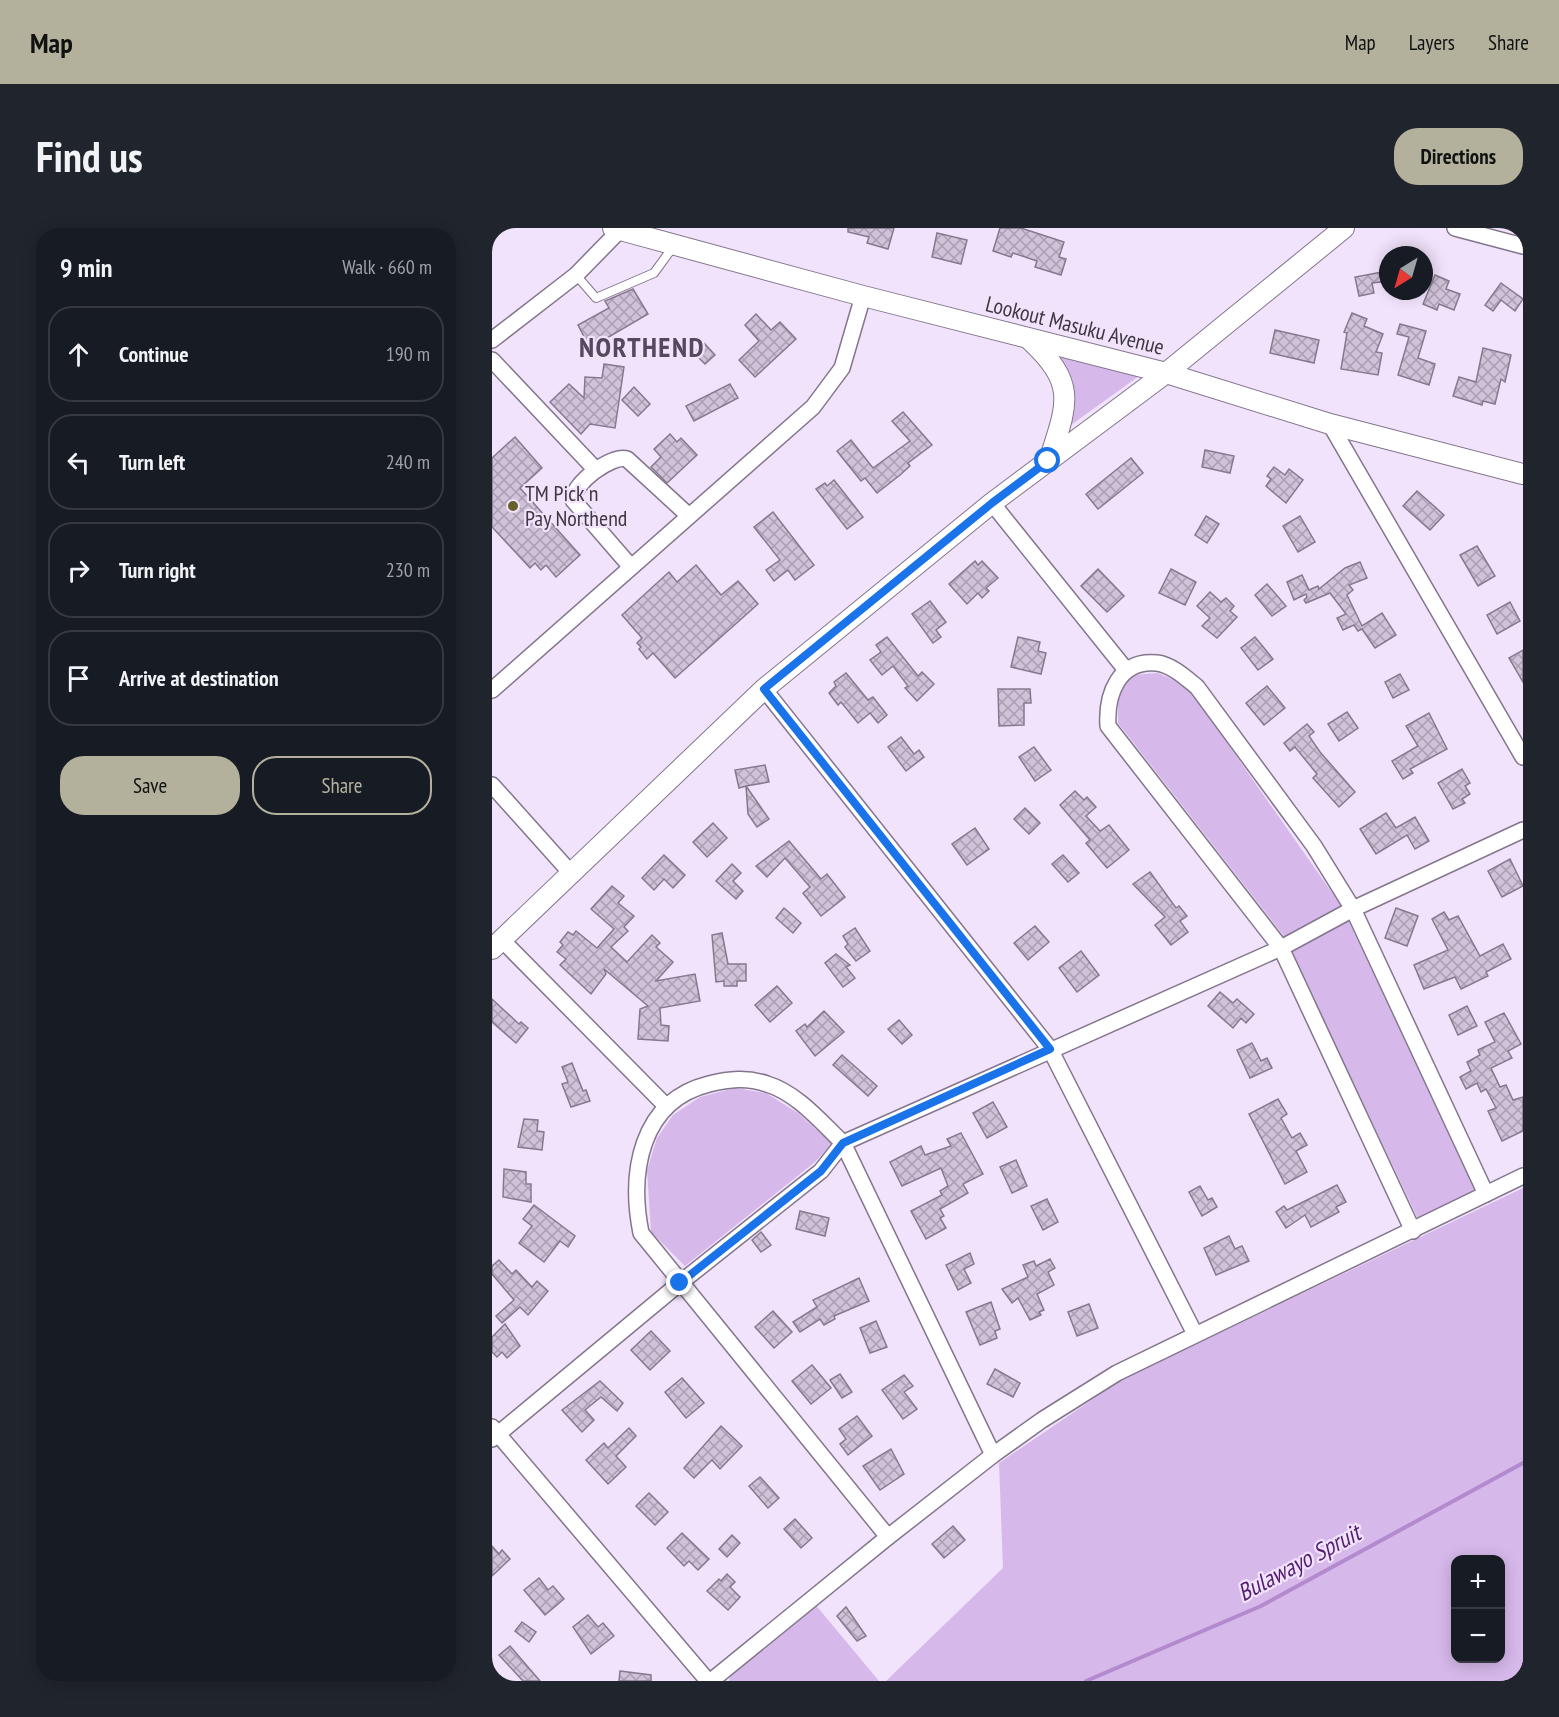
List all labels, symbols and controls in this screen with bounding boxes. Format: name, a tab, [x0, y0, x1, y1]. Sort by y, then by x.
text: Map	[30, 24, 73, 61]
text: Map	[1345, 29, 1376, 56]
text: Layers	[1409, 29, 1455, 56]
text: Share	[1488, 29, 1529, 56]
button: Directions	[1394, 128, 1523, 185]
text: Find us	[36, 129, 143, 184]
north arrow	[1379, 246, 1433, 300]
text: 9 min	[60, 251, 113, 284]
text: Walk · 660 m	[342, 254, 432, 280]
street label: Lookout Masuku Avenue	[983, 289, 1167, 361]
district label: NORTHEND	[579, 328, 705, 365]
icon: ahead	[62, 338, 95, 371]
text: Continue	[119, 340, 189, 368]
text: 190 m	[386, 341, 430, 367]
icon: left	[62, 446, 95, 479]
route start	[1034, 447, 1060, 473]
text: Turn left	[119, 448, 185, 476]
text: 240 m	[386, 449, 430, 475]
place label: TM Pick n Pay Northend	[525, 479, 627, 532]
marker: TM Pick n Pay Northend	[506, 499, 520, 513]
icon: right	[62, 554, 95, 587]
text: Turn right	[119, 556, 196, 584]
text: 230 m	[386, 557, 430, 583]
icon: arrive	[62, 662, 95, 695]
text: Arrive at destination	[119, 664, 279, 692]
button: Save	[60, 756, 240, 815]
button: Share	[252, 756, 432, 815]
route end	[666, 1269, 692, 1295]
water label: Bulawayo Spruit	[1232, 1516, 1368, 1608]
map controls	[1451, 1555, 1505, 1663]
button: +	[1451, 1555, 1505, 1609]
button: −	[1451, 1609, 1505, 1663]

